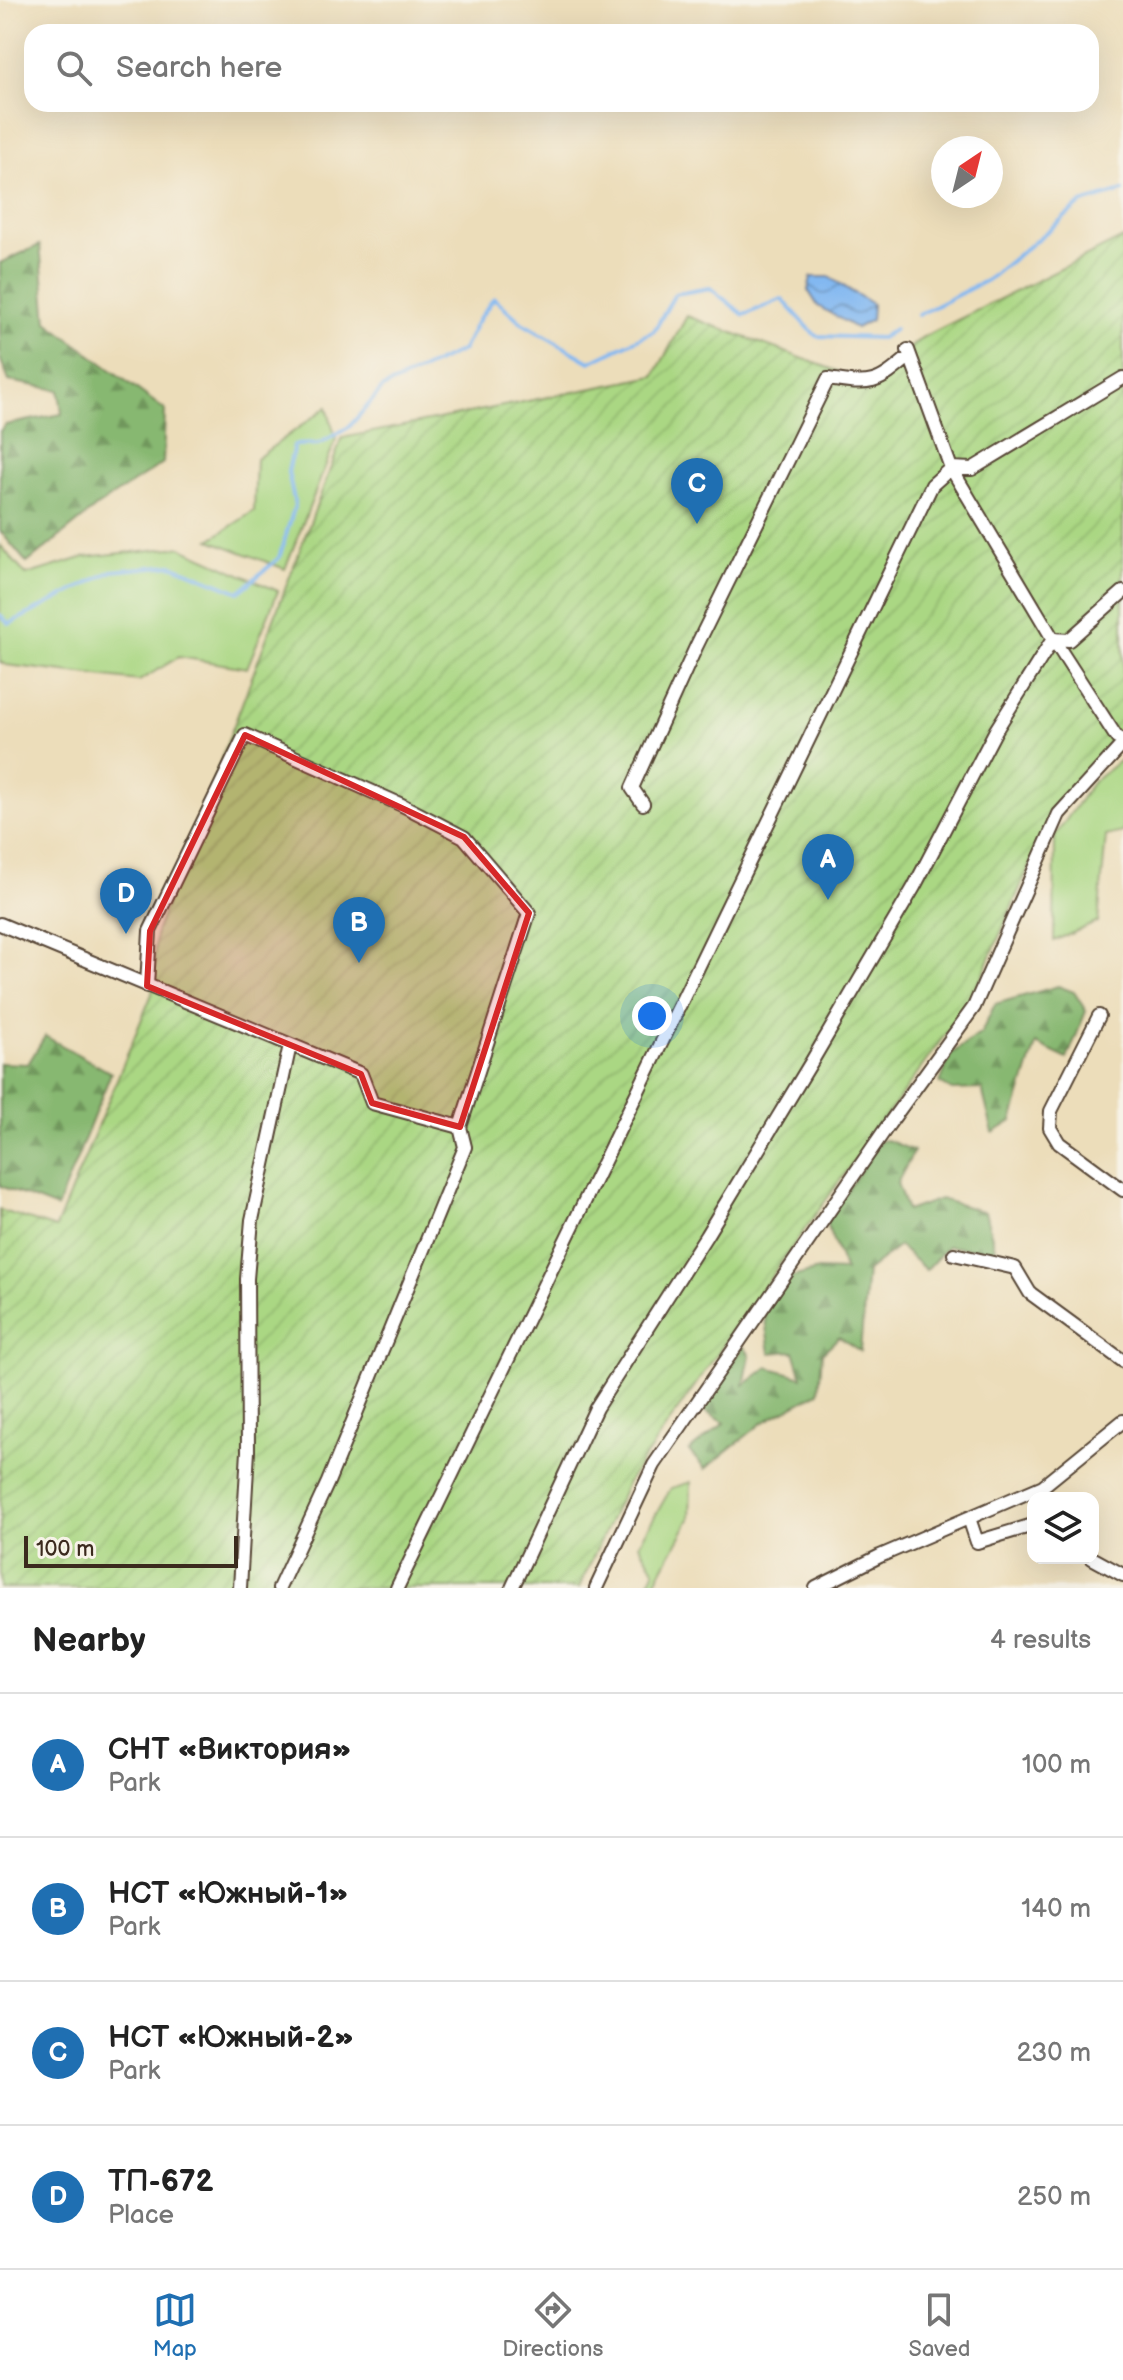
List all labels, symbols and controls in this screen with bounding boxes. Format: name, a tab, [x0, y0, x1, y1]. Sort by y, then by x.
search box	[24, 24, 1099, 112]
icon: search	[52, 46, 96, 90]
text: Search here	[116, 50, 282, 86]
north arrow	[931, 136, 1003, 208]
pin: C	[671, 458, 723, 524]
pin: A	[802, 834, 854, 900]
pin: D	[100, 868, 152, 934]
pin: B	[333, 897, 385, 963]
your location	[632, 996, 672, 1036]
map controls	[1027, 1492, 1099, 1564]
button: layers	[1027, 1492, 1099, 1564]
scale bar	[24, 1532, 238, 1568]
text: 100 m	[36, 1536, 95, 1563]
text: Nearby	[32, 1620, 146, 1661]
text: 4 results	[990, 1625, 1091, 1656]
text: СНТ «Виктория»	[108, 1732, 351, 1768]
text: A	[50, 1750, 66, 1781]
text: 100 m	[1022, 1750, 1091, 1781]
text: Park	[108, 1768, 160, 1799]
text: НСТ «Южный-1»	[108, 1876, 348, 1912]
text: B	[49, 1894, 67, 1925]
text: 140 m	[1021, 1894, 1091, 1925]
text: Park	[108, 1912, 160, 1943]
text: НСТ «Южный-2»	[108, 2020, 354, 2056]
text: C	[49, 2038, 67, 2069]
text: 230 m	[1016, 2038, 1091, 2069]
text: Park	[108, 2056, 160, 2087]
text: ТП-672	[108, 2164, 214, 2200]
text: D	[49, 2182, 67, 2213]
text: 250 m	[1017, 2182, 1091, 2213]
text: Place	[108, 2200, 174, 2231]
tab: Map	[153, 2288, 197, 2363]
tab: Directions	[502, 2288, 603, 2363]
tab: Saved	[909, 2288, 970, 2363]

